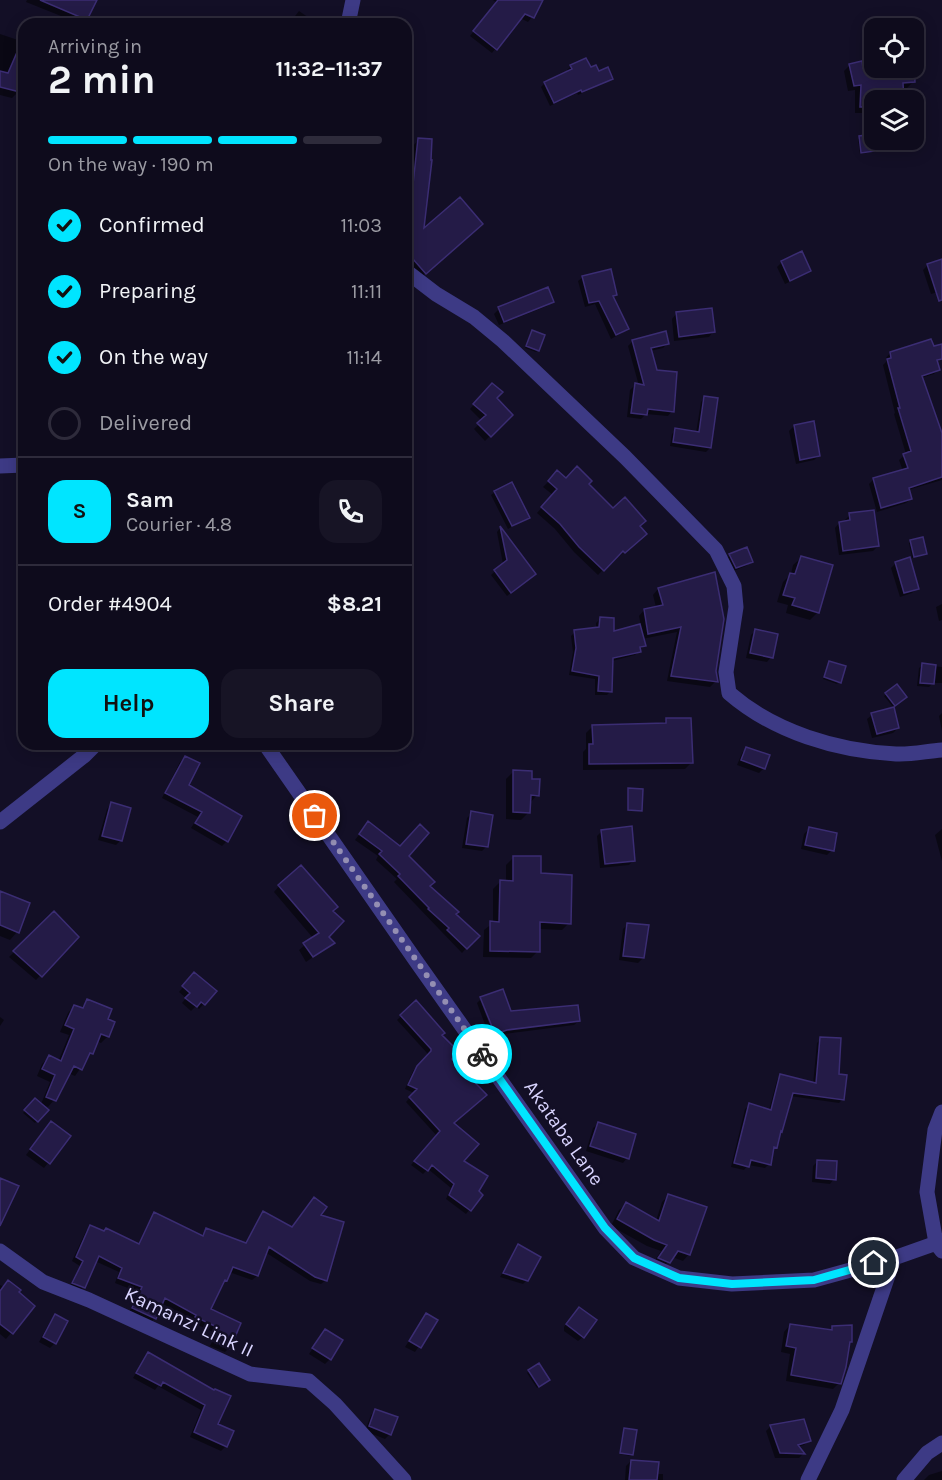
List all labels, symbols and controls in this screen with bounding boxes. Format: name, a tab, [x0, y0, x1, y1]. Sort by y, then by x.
map controls	[864, 18, 924, 150]
button: locate	[864, 18, 924, 78]
text: Arriving in	[48, 35, 142, 58]
text: 11:32–11:37	[276, 56, 382, 82]
text: 2 min	[48, 57, 156, 103]
button: layers	[864, 90, 924, 150]
text: On the way · 190 m	[48, 153, 214, 176]
icon: check	[48, 209, 81, 242]
text: Confirmed	[99, 212, 205, 238]
text: 11:03	[340, 214, 382, 237]
icon: check	[48, 275, 81, 308]
text: Preparing	[99, 278, 196, 304]
text: 11:11	[351, 280, 382, 303]
icon: check	[48, 341, 81, 374]
text: On the way	[99, 344, 208, 370]
text: 11:14	[346, 346, 382, 369]
text: Delivered	[99, 410, 192, 436]
button: phone	[319, 480, 382, 543]
text: Sam	[126, 487, 174, 513]
text: S	[72, 498, 87, 524]
text: Courier · 4.8	[126, 513, 232, 536]
text: Order #4904	[48, 591, 172, 617]
text: $8.21	[327, 591, 382, 617]
button: Help	[48, 669, 209, 738]
button: Share	[221, 669, 382, 738]
pin	[289, 790, 340, 841]
icon: bag	[298, 799, 331, 832]
courier	[452, 1024, 512, 1084]
icon: bike	[466, 1038, 499, 1071]
street label: Akataba Lane	[519, 1076, 609, 1190]
pin	[848, 1237, 899, 1288]
icon: home	[857, 1246, 890, 1279]
street label: Kamanzi Link II	[121, 1282, 257, 1362]

